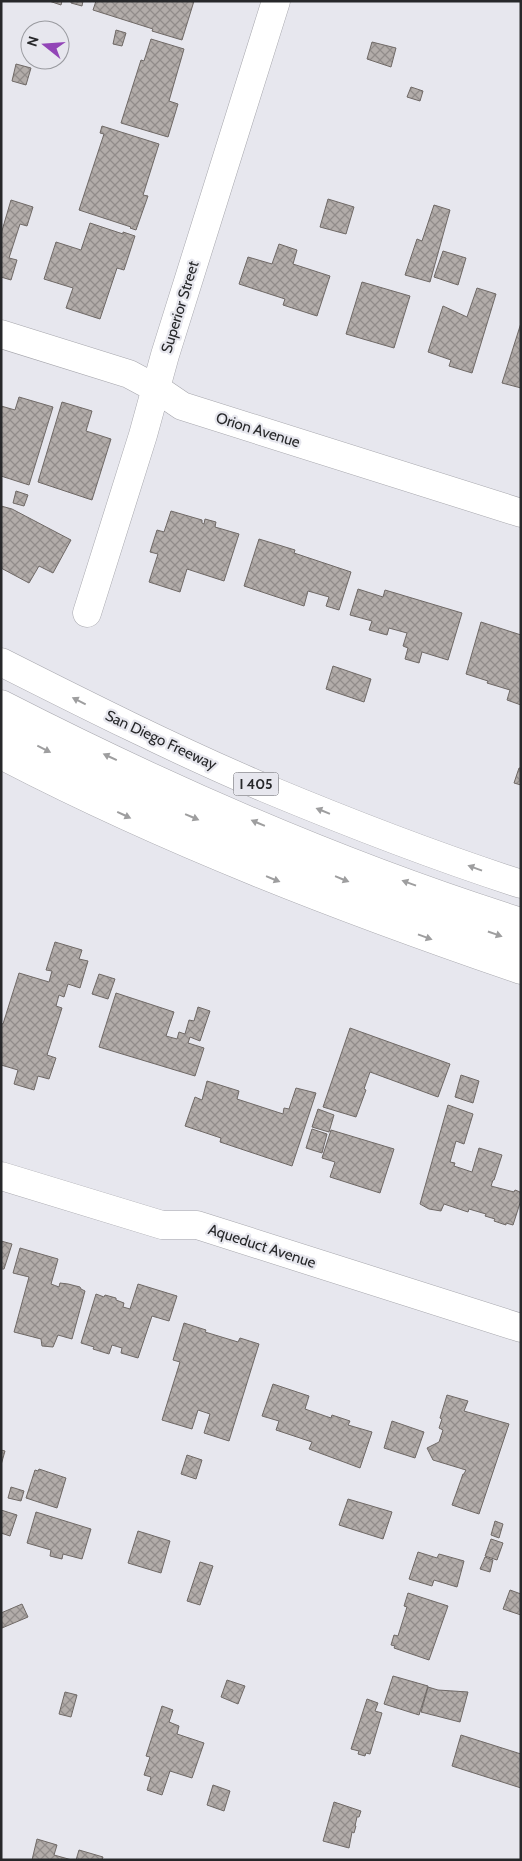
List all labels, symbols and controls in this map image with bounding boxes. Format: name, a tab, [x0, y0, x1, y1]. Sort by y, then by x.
north arrow	[20, 20, 70, 70]
text: N	[23, 34, 43, 49]
street label: Superior Street	[157, 259, 203, 355]
street label: Orion Avenue	[214, 409, 303, 451]
one-way arrow	[72, 697, 86, 705]
street label: San Diego Freeway	[102, 706, 220, 774]
one-way arrow	[37, 745, 51, 753]
one-way arrow	[102, 752, 117, 761]
road number: I 405	[234, 772, 278, 796]
one-way arrow	[315, 807, 330, 815]
one-way arrow	[116, 811, 131, 820]
one-way arrow	[185, 813, 199, 821]
one-way arrow	[251, 819, 265, 827]
one-way arrow	[467, 864, 482, 872]
one-way arrow	[335, 875, 350, 883]
one-way arrow	[266, 876, 280, 884]
one-way arrow	[401, 879, 416, 887]
one-way arrow	[487, 931, 502, 938]
one-way arrow	[418, 933, 433, 941]
street label: Aqueduct Avenue	[206, 1220, 318, 1272]

